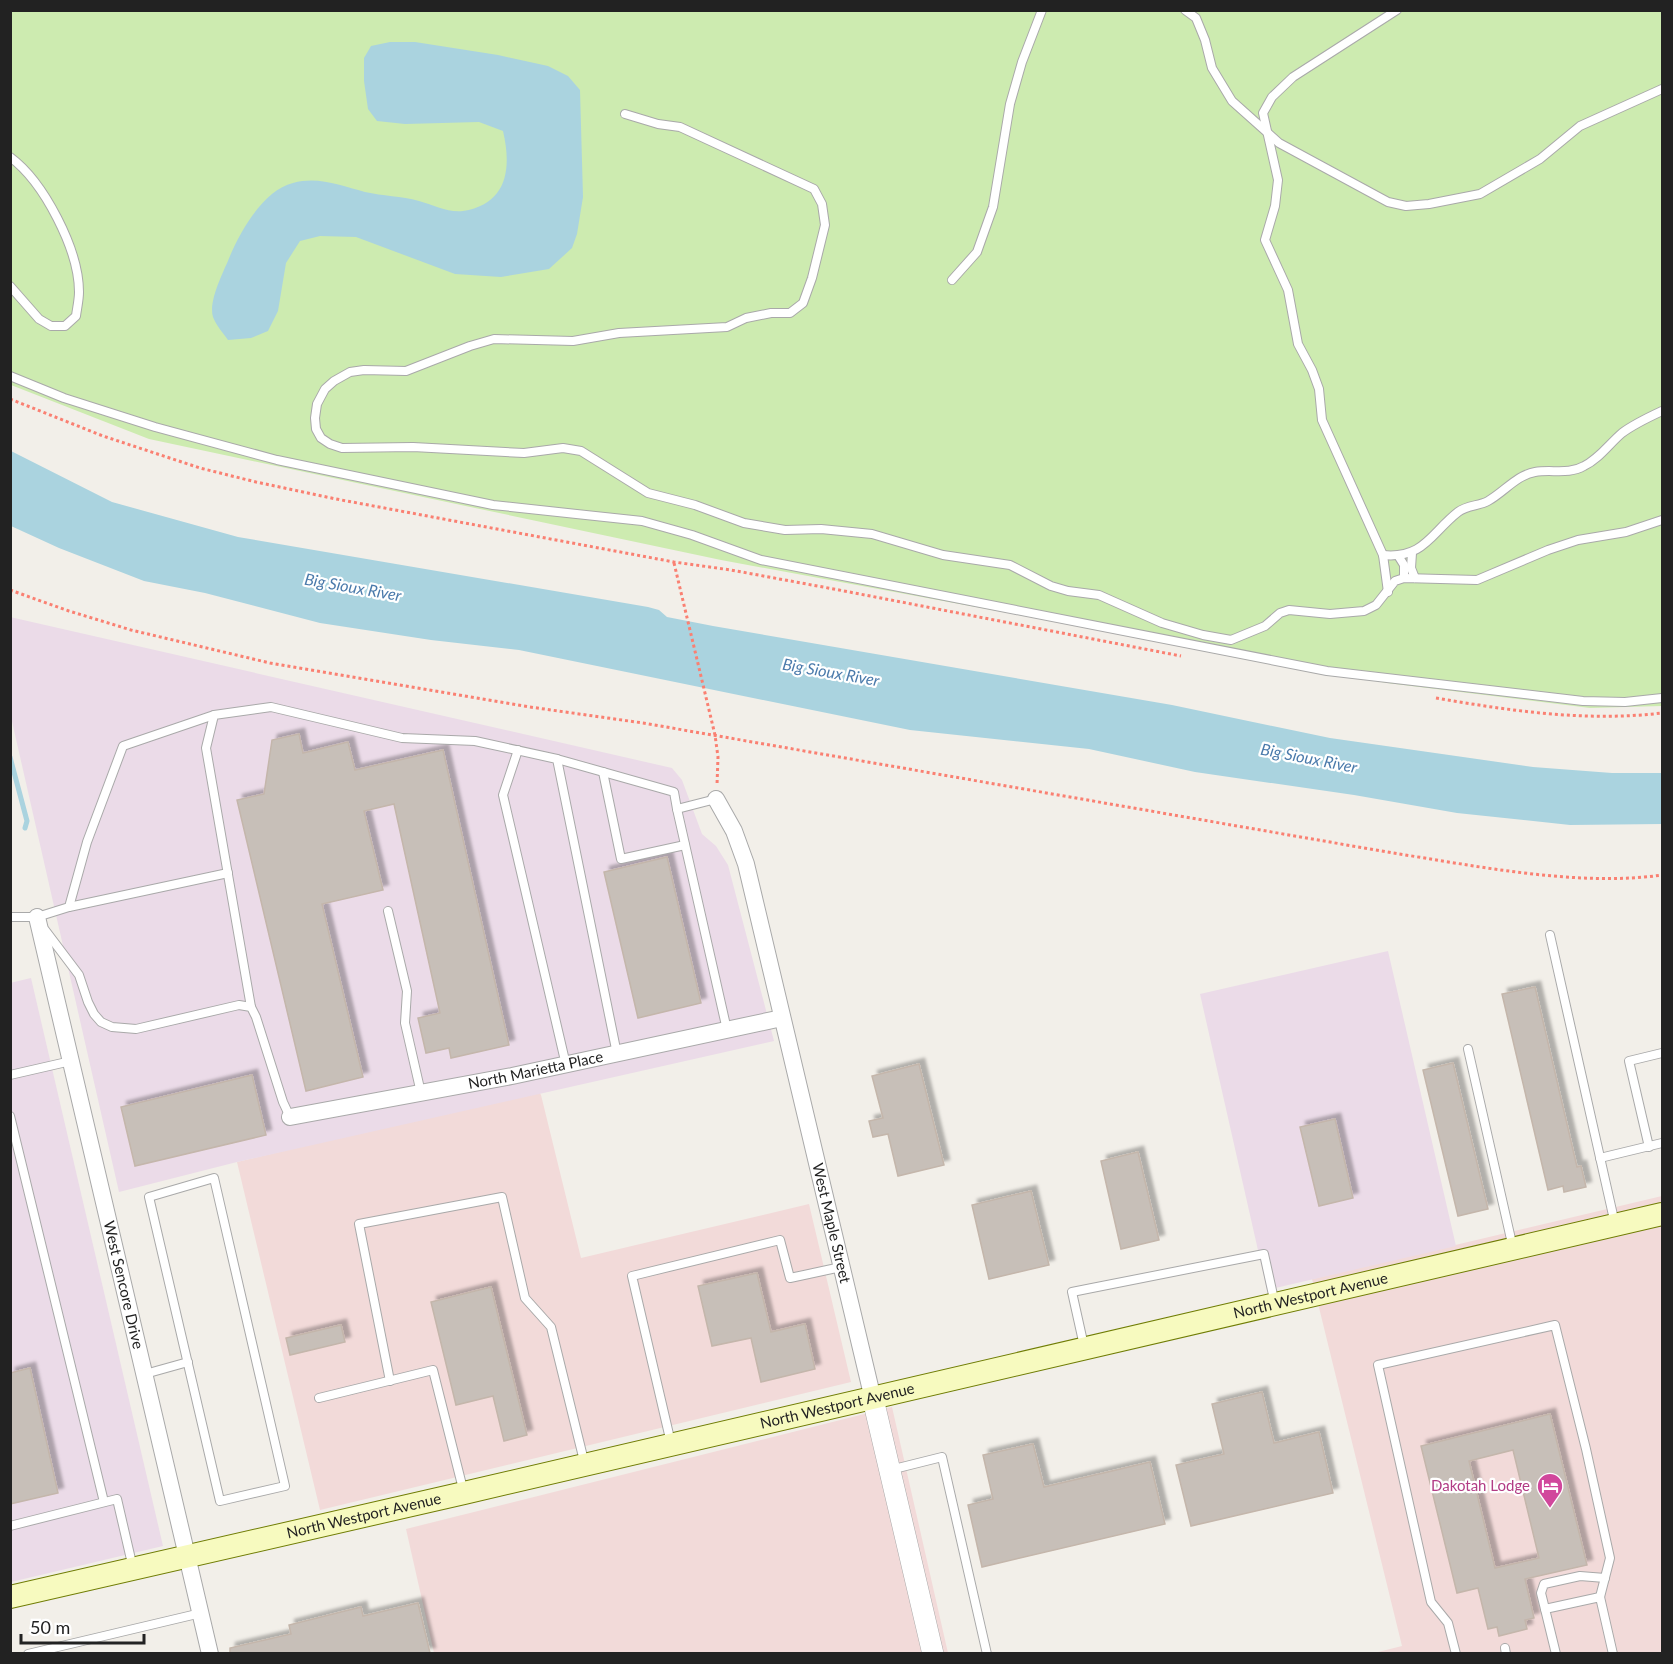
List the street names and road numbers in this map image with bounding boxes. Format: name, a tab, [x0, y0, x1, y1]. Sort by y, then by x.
street label: North Marietta Place	[466, 1047, 605, 1092]
street label: West Maple Street	[809, 1161, 855, 1285]
street label: West Sencore Drive	[101, 1219, 148, 1351]
street label: North Westport Avenue	[1231, 1268, 1389, 1322]
street label: North Westport Avenue	[758, 1378, 916, 1432]
street label: North Westport Avenue	[285, 1489, 443, 1541]

